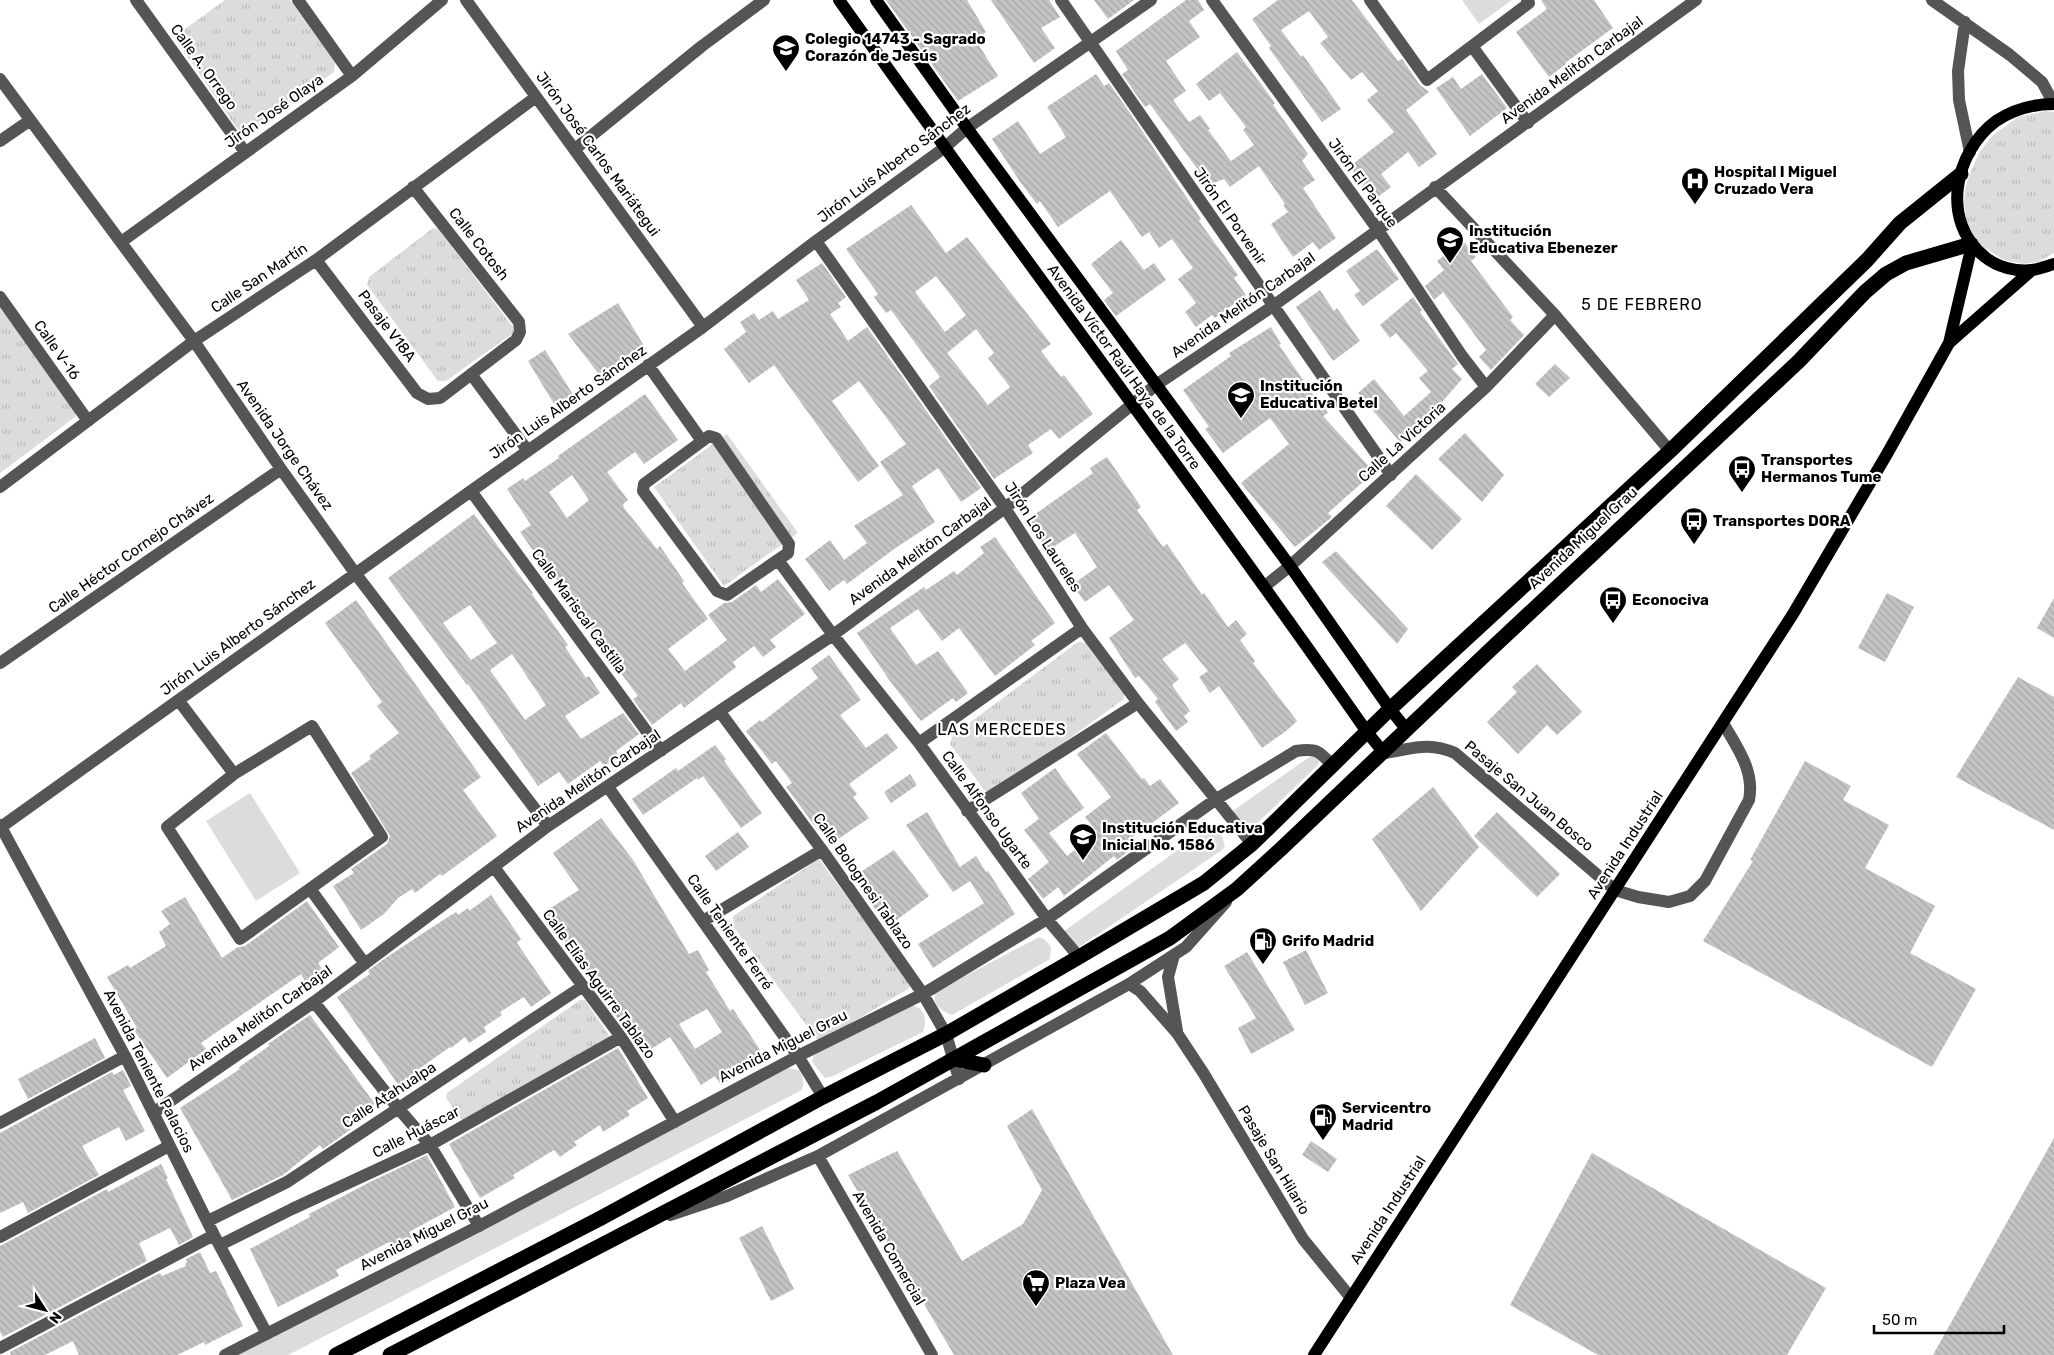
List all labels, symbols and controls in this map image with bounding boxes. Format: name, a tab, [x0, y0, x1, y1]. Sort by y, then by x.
street label: Avenida Melitón Carbajal	[1497, 12, 1647, 128]
street label: Calle A. Orrego	[167, 20, 241, 114]
place label: Colegio 14743 - Sagrado Corazón de Jesús	[805, 30, 986, 65]
school or university icon: Colegio 14743 - Sagrado Corazón de Jesús	[771, 33, 801, 72]
street label: Jirón José Carlos Mariátegui	[532, 68, 664, 240]
street label: Jirón José Olaya	[221, 70, 327, 152]
street label: Jirón Luis Alberto Sánchez	[814, 99, 974, 226]
street label: Jirón El Parque	[1325, 135, 1401, 231]
place label: Hospital I Miguel Cruzado Vera	[1714, 163, 1837, 198]
street label: Jirón El Porvenir	[1190, 164, 1271, 269]
hospital icon: Hospital I Miguel Cruzado Vera	[1680, 166, 1710, 205]
street label: Calle Cotosh	[445, 204, 513, 284]
place label: Institución Educativa Ebenezer	[1469, 222, 1618, 257]
school or university icon: Institución Educativa Ebenezer	[1435, 225, 1465, 264]
street label: Calle San Martín	[207, 239, 311, 317]
street label: Avenida Melitón Carbajal	[1168, 248, 1318, 362]
street label: Avenida Víctor Raúl Haya de la Torre	[1043, 261, 1205, 473]
street label: Pasaje V18A	[354, 287, 420, 365]
district label: 5 DE FEBRERO	[1581, 295, 1703, 314]
street label: Calle V-16	[30, 317, 84, 383]
street label: Jirón Luis Alberto Sánchez	[486, 341, 650, 463]
street label: Avenida Jorge Chávez	[233, 376, 337, 514]
place label: Institución Educativa Betel	[1260, 377, 1378, 412]
school or university icon: Institución Educativa Betel	[1226, 380, 1256, 419]
street label: Calle La Victoria	[1355, 398, 1449, 486]
place label: Transportes Hermanos Tume	[1761, 451, 1882, 486]
bus stop icon: Transportes Hermanos Tume	[1727, 454, 1757, 493]
street label: Jirón Los Laureles	[1001, 479, 1086, 596]
street label: Avenida Miguel Grau	[1525, 483, 1641, 593]
street label: Calle Héctor Cornejo Chávez	[45, 489, 217, 617]
street label: Avenida Melitón Carbajal	[845, 493, 995, 609]
bus stop icon: Transportes DORA	[1679, 506, 1709, 545]
place label: Transportes DORA	[1713, 512, 1851, 530]
street label: Calle Mariscal Castilla	[528, 545, 630, 677]
street label: Jirón Luis Alberto Sánchez	[157, 575, 319, 699]
bus stop icon: Econociva	[1598, 585, 1628, 624]
place label: Econociva	[1632, 591, 1709, 609]
district label: LAS MERCEDES	[937, 720, 1067, 739]
street label: Avenida Melitón Carbajal	[512, 726, 664, 836]
street label: Pasaje San Juan Bosco	[1461, 737, 1597, 855]
street label: Calle Alfonso Ugarte	[938, 747, 1036, 873]
street label: Avenida Industrial	[1583, 787, 1667, 903]
street label: Calle Bolognesi Tablazo	[809, 809, 917, 953]
place label: Institución Educativa Inicial No. 1586	[1102, 819, 1263, 854]
school or university icon: Institución Educativa Inicial No. 1586	[1068, 822, 1098, 861]
street label: Calle Teniente Ferré	[683, 870, 777, 994]
street label: Calle Elías Aguirre Tablazo	[539, 906, 659, 1062]
fuel station icon: Grifo Madrid	[1248, 926, 1278, 965]
place label: Grifo Madrid	[1282, 932, 1374, 950]
street label: Avenida Melitón Carbajal	[185, 961, 335, 1075]
street label: Avenida Teniente Palacios	[100, 986, 198, 1156]
street label: Avenida Miguel Grau	[716, 1006, 850, 1086]
street label: Calle Atahualpa	[339, 1058, 439, 1132]
place label: Servicentro Madrid	[1342, 1099, 1431, 1134]
street label: Calle Huáscar	[369, 1102, 463, 1162]
street label: Pasaje San Hilario	[1234, 1102, 1314, 1218]
fuel station icon: Servicentro Madrid	[1308, 1102, 1338, 1141]
street label: Avenida Industrial	[1346, 1152, 1430, 1268]
street label: Avenida Comercial	[849, 1187, 929, 1309]
street label: Avenida Miguel Grau	[357, 1194, 491, 1274]
supermarket icon: Plaza Vea	[1021, 1268, 1051, 1307]
place label: Plaza Vea	[1055, 1274, 1126, 1292]
north arrow	[20, 1285, 70, 1335]
scale bar	[1874, 1302, 2004, 1334]
text: N	[45, 1308, 65, 1326]
text: 50 m	[1882, 1311, 1917, 1329]

